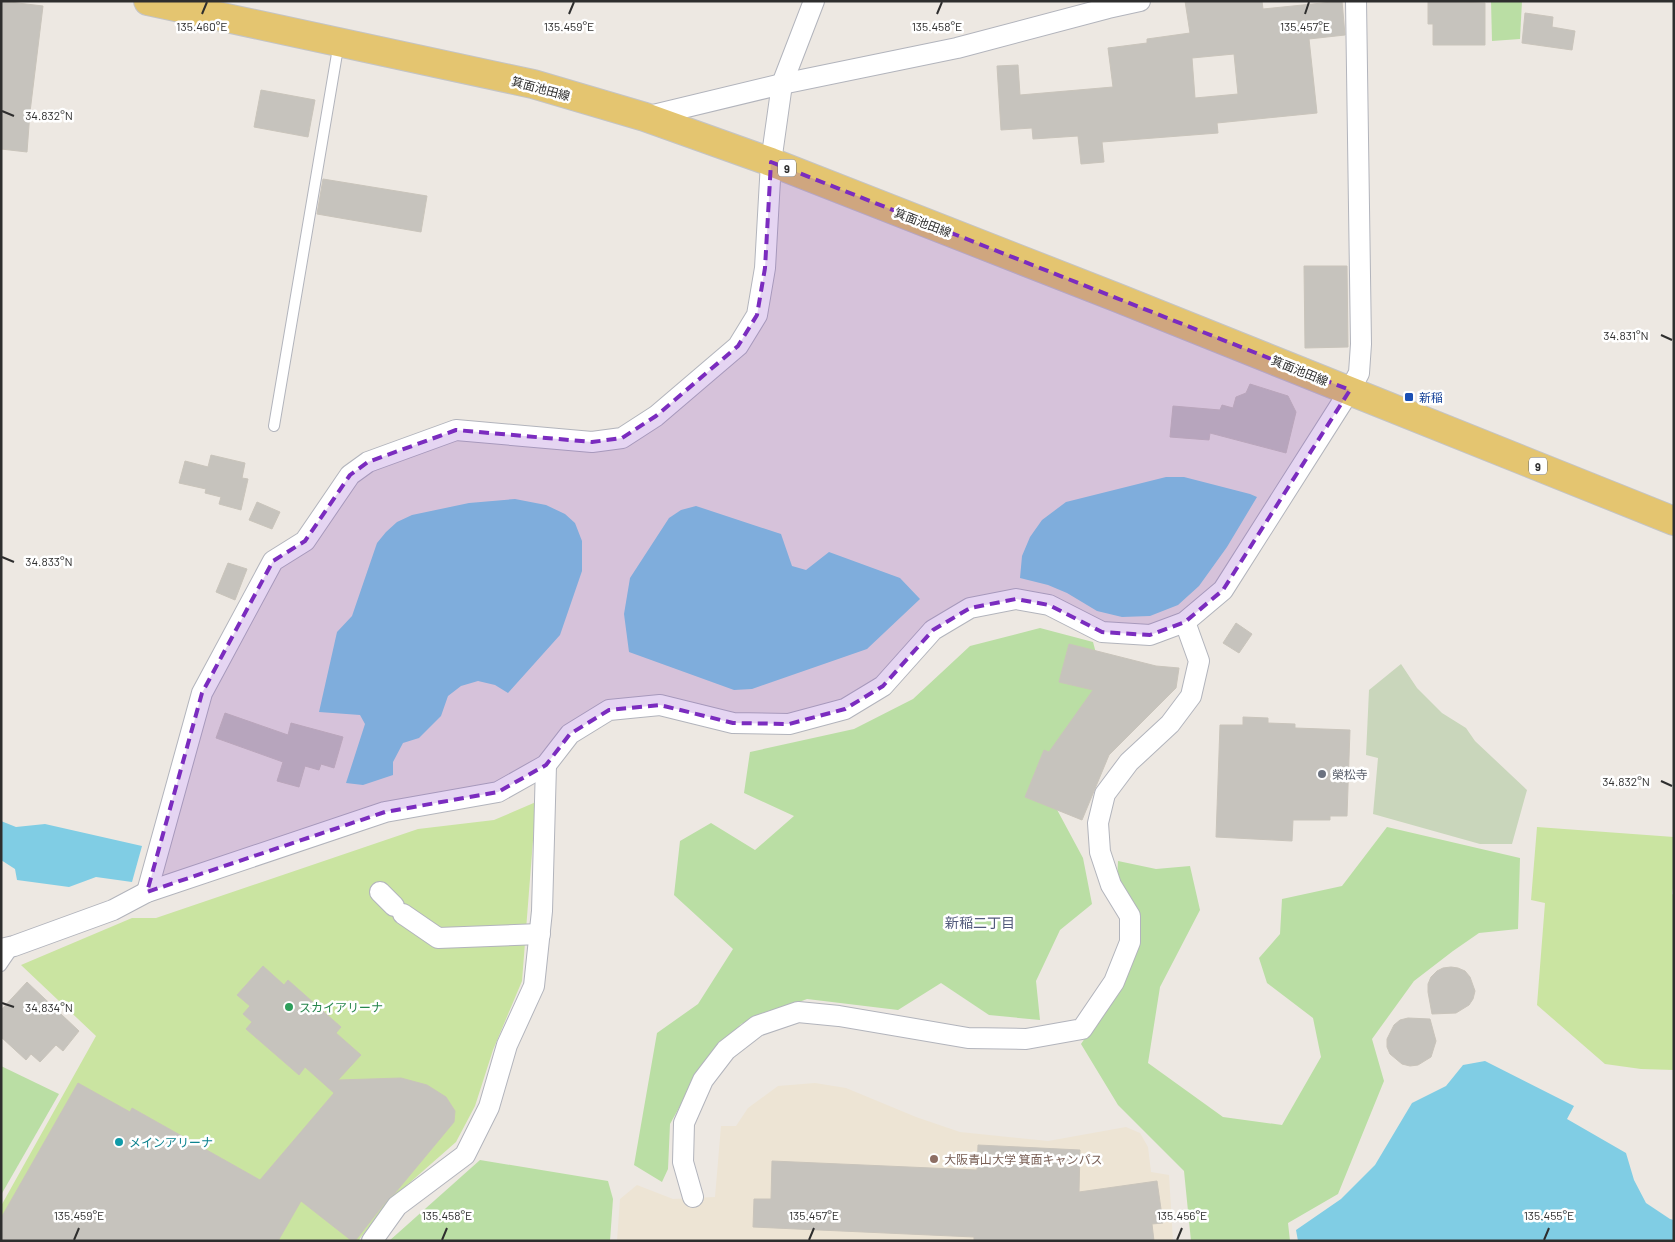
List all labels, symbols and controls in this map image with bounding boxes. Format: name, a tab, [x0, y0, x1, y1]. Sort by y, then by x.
text: 135.460°E	[176, 19, 228, 33]
text: 135.459°E	[544, 19, 594, 33]
text: 135.458°E	[912, 19, 962, 33]
text: 135.457°E	[1280, 19, 1330, 33]
street label: 箕面池田線	[510, 73, 572, 103]
text: 34.832°N	[25, 108, 73, 122]
road number: 9	[778, 160, 796, 177]
street label: 箕面池田線	[892, 205, 954, 239]
text: 34.831°N	[1603, 328, 1649, 342]
street label: 箕面池田線	[1270, 352, 1330, 388]
place label: 新稲	[1419, 390, 1443, 404]
marker: 新稲	[1403, 391, 1415, 403]
road number: 9	[1529, 458, 1547, 474]
text: 34.833°N	[25, 554, 73, 568]
place label: 榮松寺	[1332, 767, 1368, 781]
marker: 榮松寺	[1316, 768, 1328, 780]
text: 34.832°N	[1602, 774, 1650, 788]
district label: 新稲二丁目	[945, 914, 1015, 931]
text: 34.834°N	[25, 1000, 73, 1014]
place label: スカイアリーナ	[299, 1000, 383, 1014]
marker: スカイアリーナ	[283, 1001, 295, 1013]
place label: メインアリーナ	[129, 1135, 213, 1149]
marker: メインアリーナ	[113, 1136, 125, 1148]
place label: 大阪青山大学 箕面キャンパス	[944, 1152, 1102, 1166]
marker: 大阪青山大学 箕面キャンパス	[928, 1153, 940, 1165]
text: 135.459°E	[54, 1208, 104, 1222]
text: 135.458°E	[422, 1208, 472, 1222]
text: 135.457°E	[789, 1208, 839, 1222]
text: 135.456°E	[1157, 1208, 1207, 1222]
text: 135.455°E	[1524, 1208, 1574, 1222]

